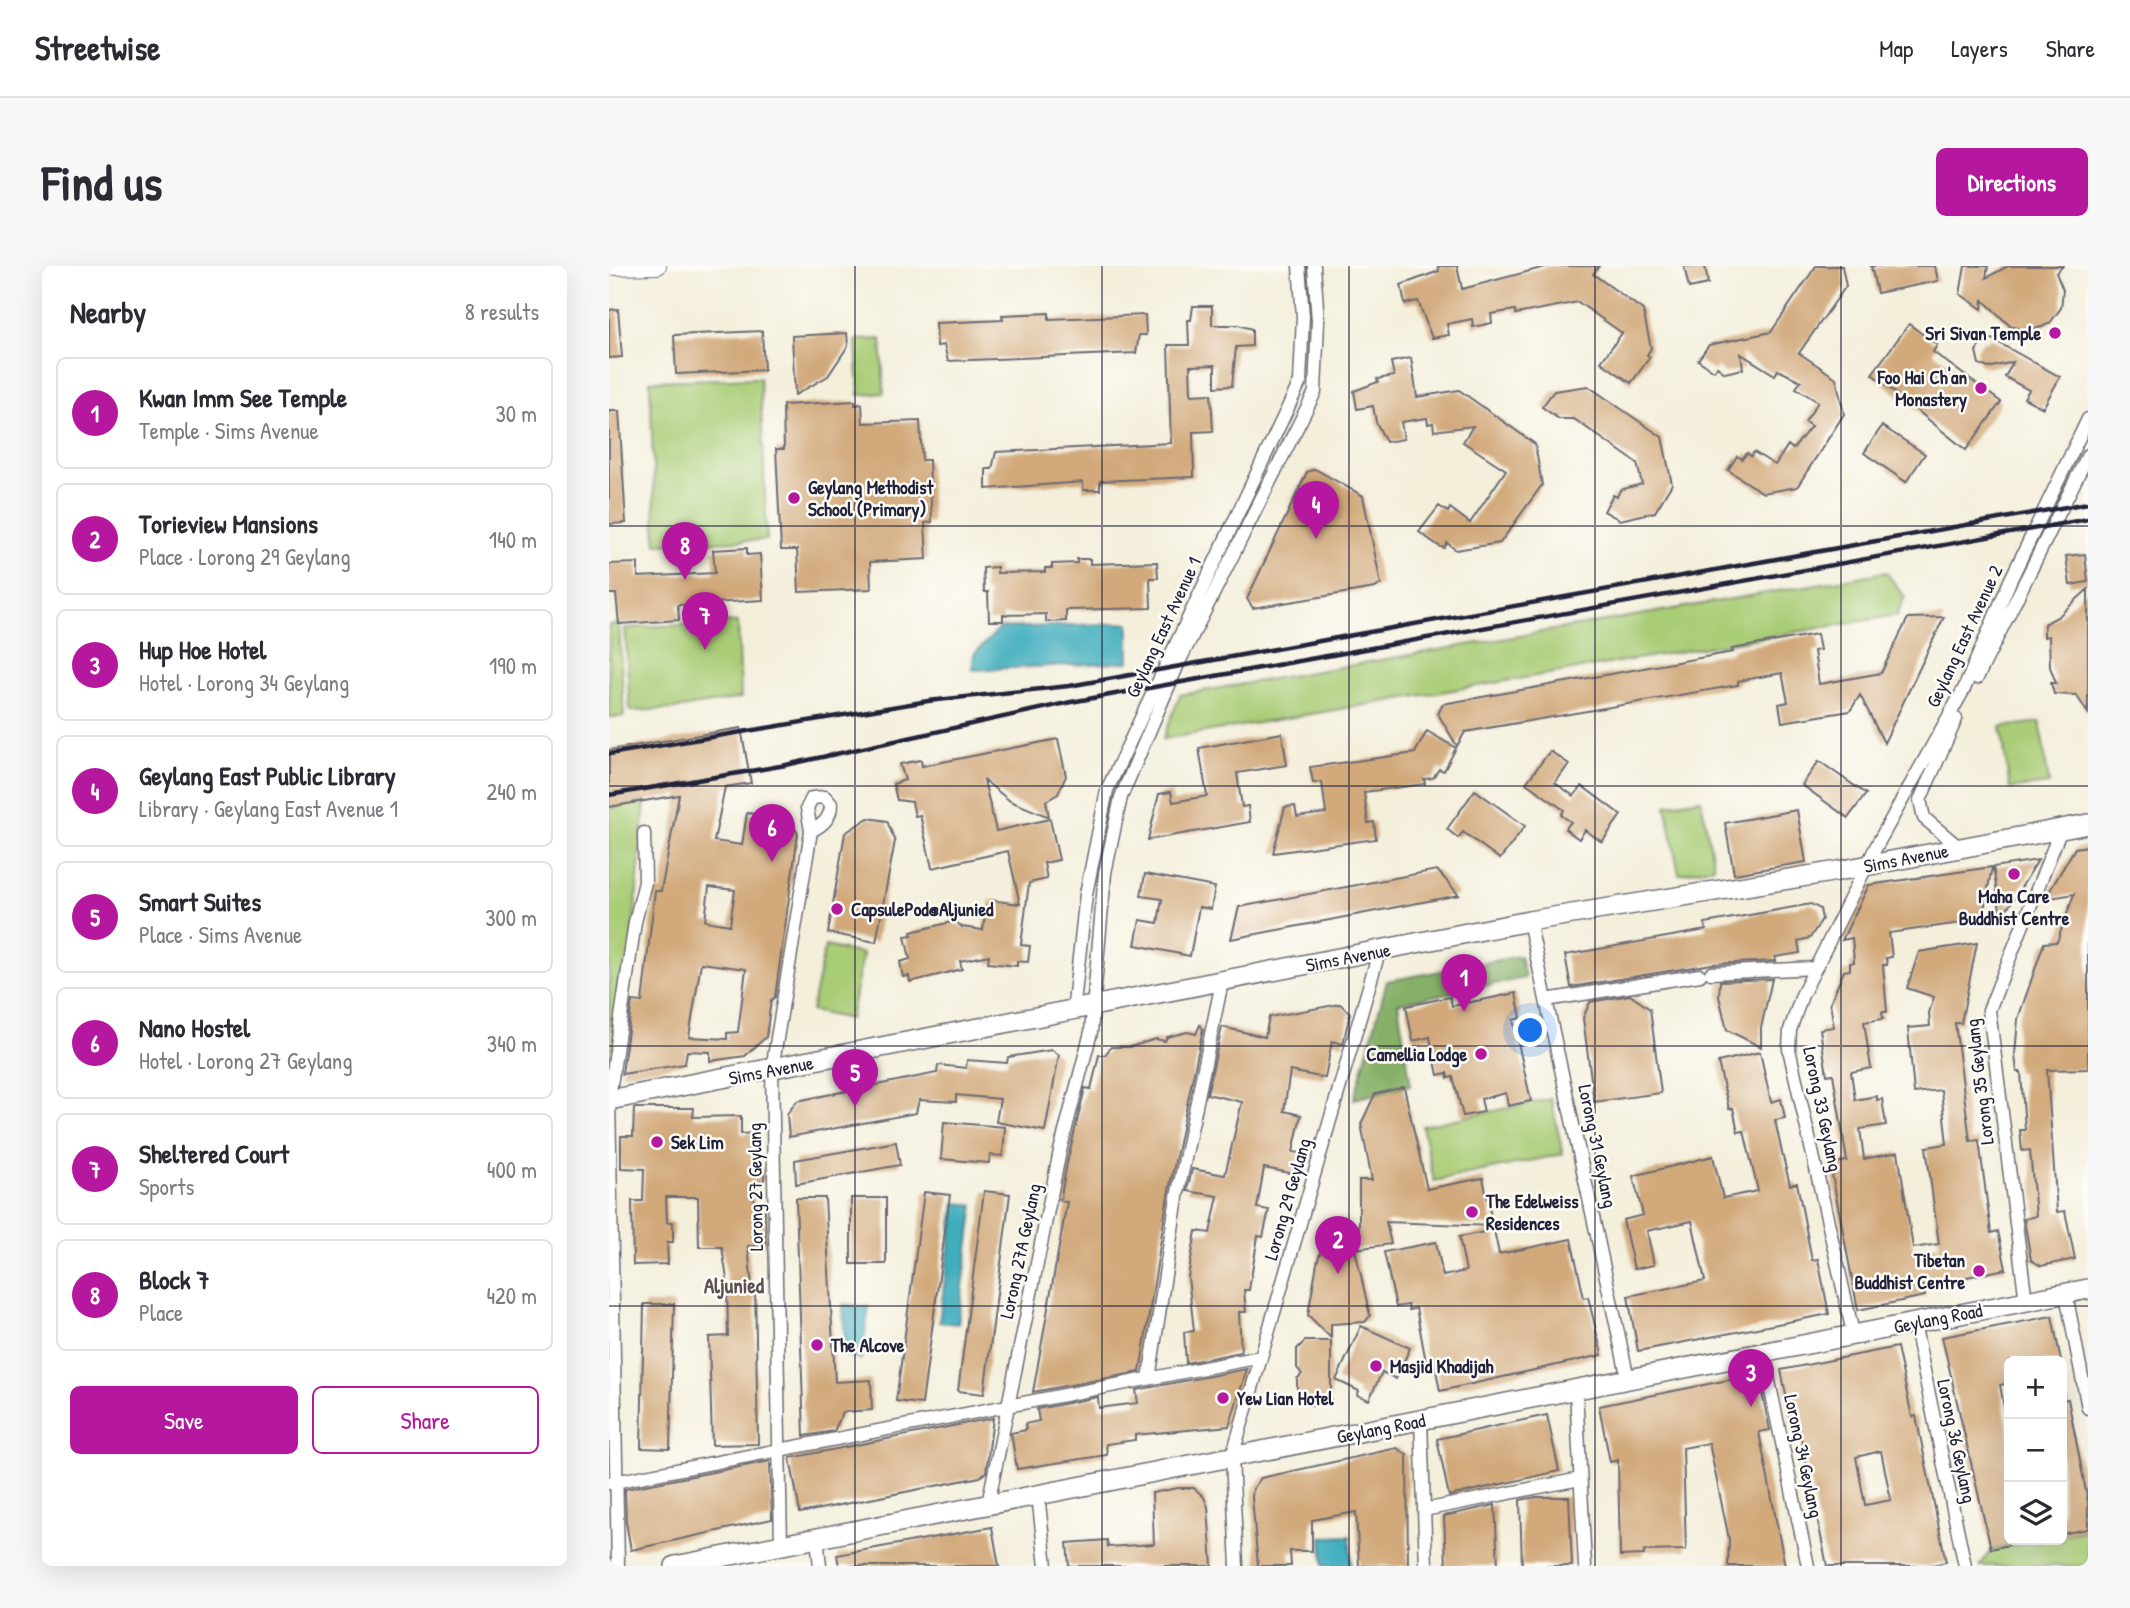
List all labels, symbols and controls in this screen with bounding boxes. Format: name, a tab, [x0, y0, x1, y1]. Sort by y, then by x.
text: Streetwise	[35, 26, 160, 70]
text: Map	[1879, 32, 1913, 64]
text: Layers	[1951, 32, 2008, 64]
text: Share	[2046, 32, 2095, 64]
button: Directions	[1936, 148, 2088, 216]
text: Find us	[42, 149, 162, 215]
text: Nearby	[70, 292, 146, 332]
text: 8 results	[465, 296, 539, 327]
place label: Sri Sivan Temple	[1925, 320, 2041, 347]
marker: Sri Sivan Temple	[2047, 325, 2063, 341]
place label: Foo Hai Ch'an Monastery	[1877, 364, 1967, 413]
text: Kwan Imm See Temple	[139, 380, 347, 415]
marker: Foo Hai Ch'an Monastery	[1973, 380, 1989, 396]
text: 1	[91, 398, 99, 429]
text: 30 m	[495, 398, 537, 429]
text: Temple · Sims Avenue	[139, 415, 319, 446]
place label: Geylang Methodist School (Primary)	[808, 474, 935, 523]
pin: 4	[1293, 481, 1339, 539]
marker: Geylang Methodist School (Primary)	[786, 490, 802, 506]
text: Torieview Mansions	[139, 506, 318, 541]
pin: 8	[662, 522, 708, 580]
text: 2	[90, 524, 100, 555]
text: 140 m	[489, 524, 537, 555]
text: Place · Lorong 29 Geylang	[139, 541, 351, 572]
street label: Geylang East Avenue 1	[1119, 552, 1207, 701]
street label: Geylang East Avenue 2	[1920, 561, 2008, 711]
pin: 7	[682, 592, 728, 650]
text: Hup Hoe Hotel	[139, 632, 267, 667]
text: 3	[90, 650, 100, 681]
text: 190 m	[489, 650, 537, 681]
text: Hotel · Lorong 34 Geylang	[139, 667, 349, 698]
text: Geylang East Public Library	[139, 758, 396, 793]
text: 4	[91, 776, 99, 807]
text: 240 m	[486, 776, 537, 807]
text: Library · Geylang East Avenue 1	[139, 793, 398, 824]
pin: 6	[749, 804, 795, 862]
street label: Sims Avenue	[1861, 837, 1951, 879]
marker: Maha Care Buddhist Centre	[2006, 866, 2022, 882]
place label: Maha Care Buddhist Centre	[1959, 883, 2070, 931]
text: Smart Suites	[139, 884, 261, 919]
place label: CapsulePod@Aljunied	[851, 896, 994, 923]
marker: CapsulePod@Aljunied	[829, 901, 845, 917]
text: 5	[90, 902, 100, 933]
text: 300 m	[485, 902, 537, 933]
text: Place · Sims Avenue	[139, 919, 302, 950]
street label: Sims Avenue	[1303, 936, 1393, 978]
pin: 1	[1441, 954, 1487, 1012]
text: Nano Hostel	[139, 1010, 250, 1045]
your location	[1513, 1013, 1547, 1047]
street label: Lorong 35 Geylang	[1958, 1018, 2000, 1146]
text: 6	[90, 1028, 100, 1059]
text: 340 m	[487, 1028, 537, 1059]
place label: Camellia Lodge	[1366, 1041, 1467, 1068]
street label: Lorong 33 Geylang	[1797, 1044, 1849, 1174]
text: Hotel · Lorong 27 Geylang	[139, 1045, 352, 1076]
marker: Camellia Lodge	[1473, 1046, 1489, 1062]
street label: Sims Avenue	[726, 1049, 816, 1091]
pin: 5	[832, 1049, 878, 1107]
street label: Lorong 31 Geylang	[1572, 1082, 1624, 1210]
street label: Lorong 27 Geylang	[741, 1123, 769, 1251]
place label: Sek Lim	[671, 1129, 724, 1155]
marker: Sek Lim	[649, 1134, 665, 1150]
street label: Lorong 29 Geylang	[1257, 1135, 1317, 1263]
text: Sheltered Court	[139, 1136, 289, 1171]
text: 7	[89, 1154, 101, 1185]
text: 400 m	[487, 1154, 537, 1185]
text: Sports	[139, 1171, 194, 1202]
street label: Lorong 27A Geylang	[993, 1181, 1047, 1321]
place label: The Edelweiss Residences	[1485, 1188, 1579, 1236]
marker: The Edelweiss Residences	[1464, 1204, 1480, 1220]
pin: 2	[1315, 1216, 1361, 1274]
place label: Tibetan Buddhist Centre	[1855, 1247, 1965, 1295]
text: Block 7	[139, 1262, 209, 1297]
marker: Tibetan Buddhist Centre	[1971, 1263, 1987, 1279]
district label: Aljunied	[704, 1271, 765, 1300]
text: 8	[90, 1280, 100, 1311]
text: 420 m	[486, 1280, 537, 1311]
text: Place	[139, 1297, 183, 1328]
street label: Geylang Road	[1891, 1297, 1985, 1339]
place label: The Alcove	[830, 1332, 905, 1358]
marker: The Alcove	[809, 1337, 825, 1353]
pin: 3	[1728, 1349, 1774, 1407]
place label: Masjid Khadijah	[1390, 1353, 1494, 1379]
map controls	[2004, 1356, 2067, 1545]
button: +	[2004, 1356, 2067, 1419]
marker: Masjid Khadijah	[1368, 1358, 1384, 1374]
street label: Lorong 36 Geylang	[1931, 1377, 1983, 1505]
place label: Yew Lian Hotel	[1237, 1385, 1335, 1411]
button: Save	[70, 1386, 298, 1454]
button: Share	[312, 1386, 539, 1454]
marker: Yew Lian Hotel	[1215, 1390, 1231, 1406]
street label: Lorong 34 Geylang	[1778, 1392, 1830, 1520]
street label: Geylang Road	[1334, 1407, 1428, 1449]
button: −	[2004, 1419, 2067, 1482]
button: layers	[2004, 1482, 2067, 1545]

